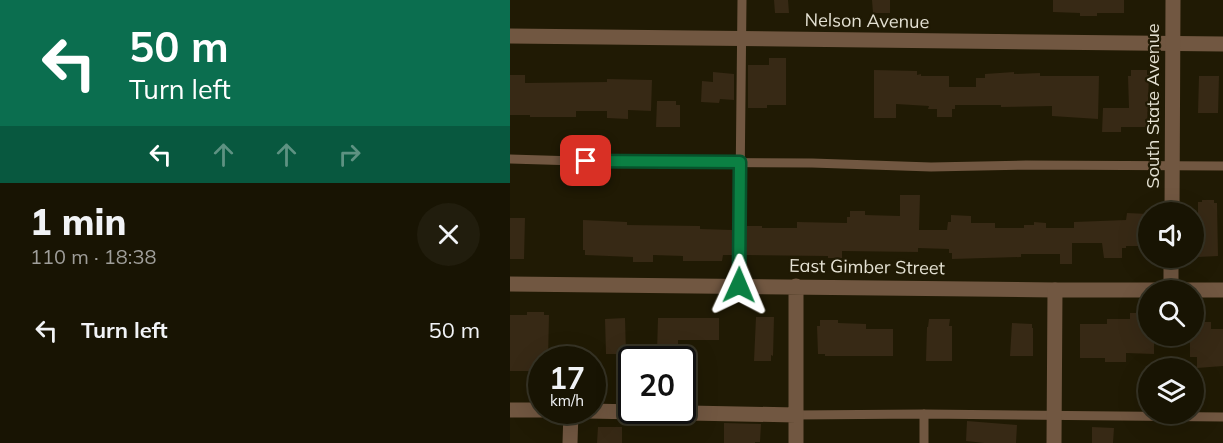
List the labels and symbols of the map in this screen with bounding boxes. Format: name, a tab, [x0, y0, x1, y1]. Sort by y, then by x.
street label: Nelson Avenue	[804, 8, 930, 33]
street label: South State Avenue	[1141, 23, 1164, 189]
pin	[560, 135, 611, 186]
position arrow	[707, 253, 771, 317]
street label: East Gimber Street	[789, 254, 945, 279]
speed limit sign: 20	[618, 346, 696, 424]

